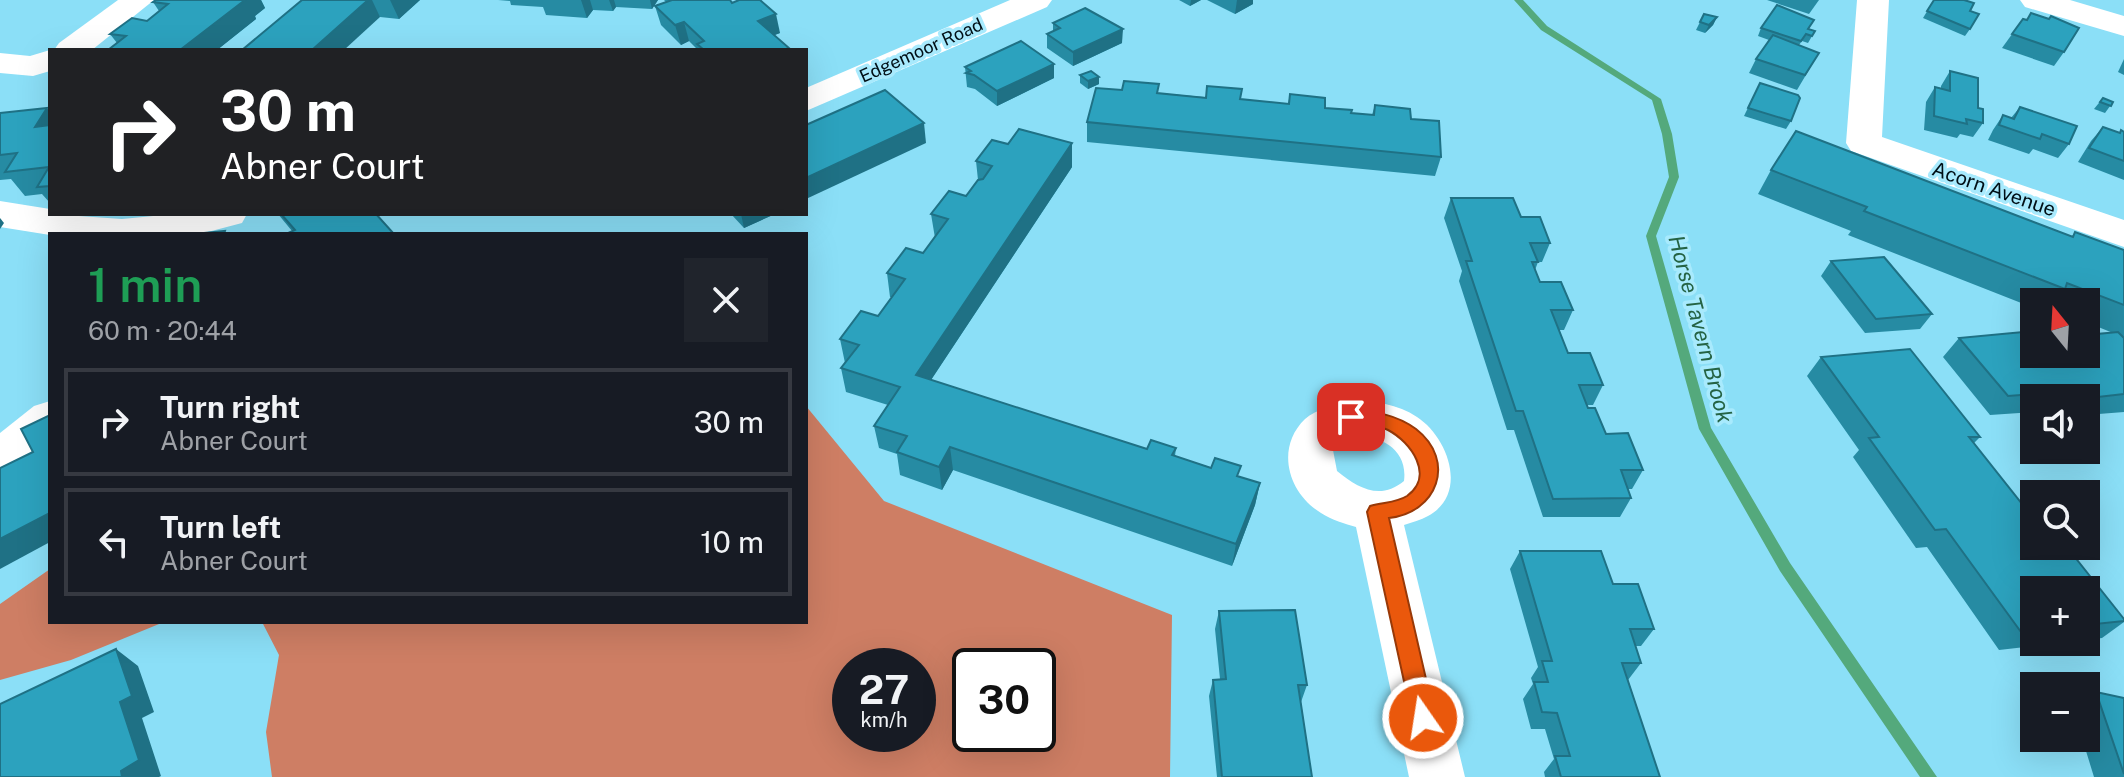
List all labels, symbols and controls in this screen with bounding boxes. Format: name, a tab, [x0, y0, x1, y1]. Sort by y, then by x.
street label: Edgemoor Road	[856, 13, 986, 87]
text: 30 m	[220, 78, 356, 144]
icon: right	[88, 80, 192, 184]
text: Abner Court	[220, 145, 425, 187]
street label: Acorn Avenue	[1929, 157, 2059, 221]
water label: Horse Tavern Brook	[1663, 232, 1739, 426]
text: 1 min	[88, 256, 202, 313]
button: close	[684, 258, 768, 342]
north arrow	[2020, 288, 2100, 368]
map controls	[2020, 288, 2100, 752]
text: 60 m · 20:44	[88, 315, 237, 346]
pin	[1317, 383, 1385, 451]
button: sound	[2020, 384, 2100, 464]
text: Turn right	[160, 389, 300, 425]
icon: arrive	[1329, 395, 1373, 439]
icon: right	[92, 400, 136, 444]
text: 30 m	[694, 404, 764, 440]
text: Abner Court	[160, 425, 308, 456]
button: search	[2020, 480, 2100, 560]
text: Turn left	[160, 509, 281, 545]
icon: left	[92, 520, 136, 564]
text: 10 m	[700, 524, 764, 560]
text: Abner Court	[160, 545, 308, 576]
button: +	[2020, 576, 2100, 656]
speed limit sign: 30	[952, 648, 1056, 752]
text: 27	[859, 666, 909, 713]
button: −	[2020, 672, 2100, 752]
position arrow	[1381, 676, 1465, 760]
text: km/h	[860, 708, 908, 732]

